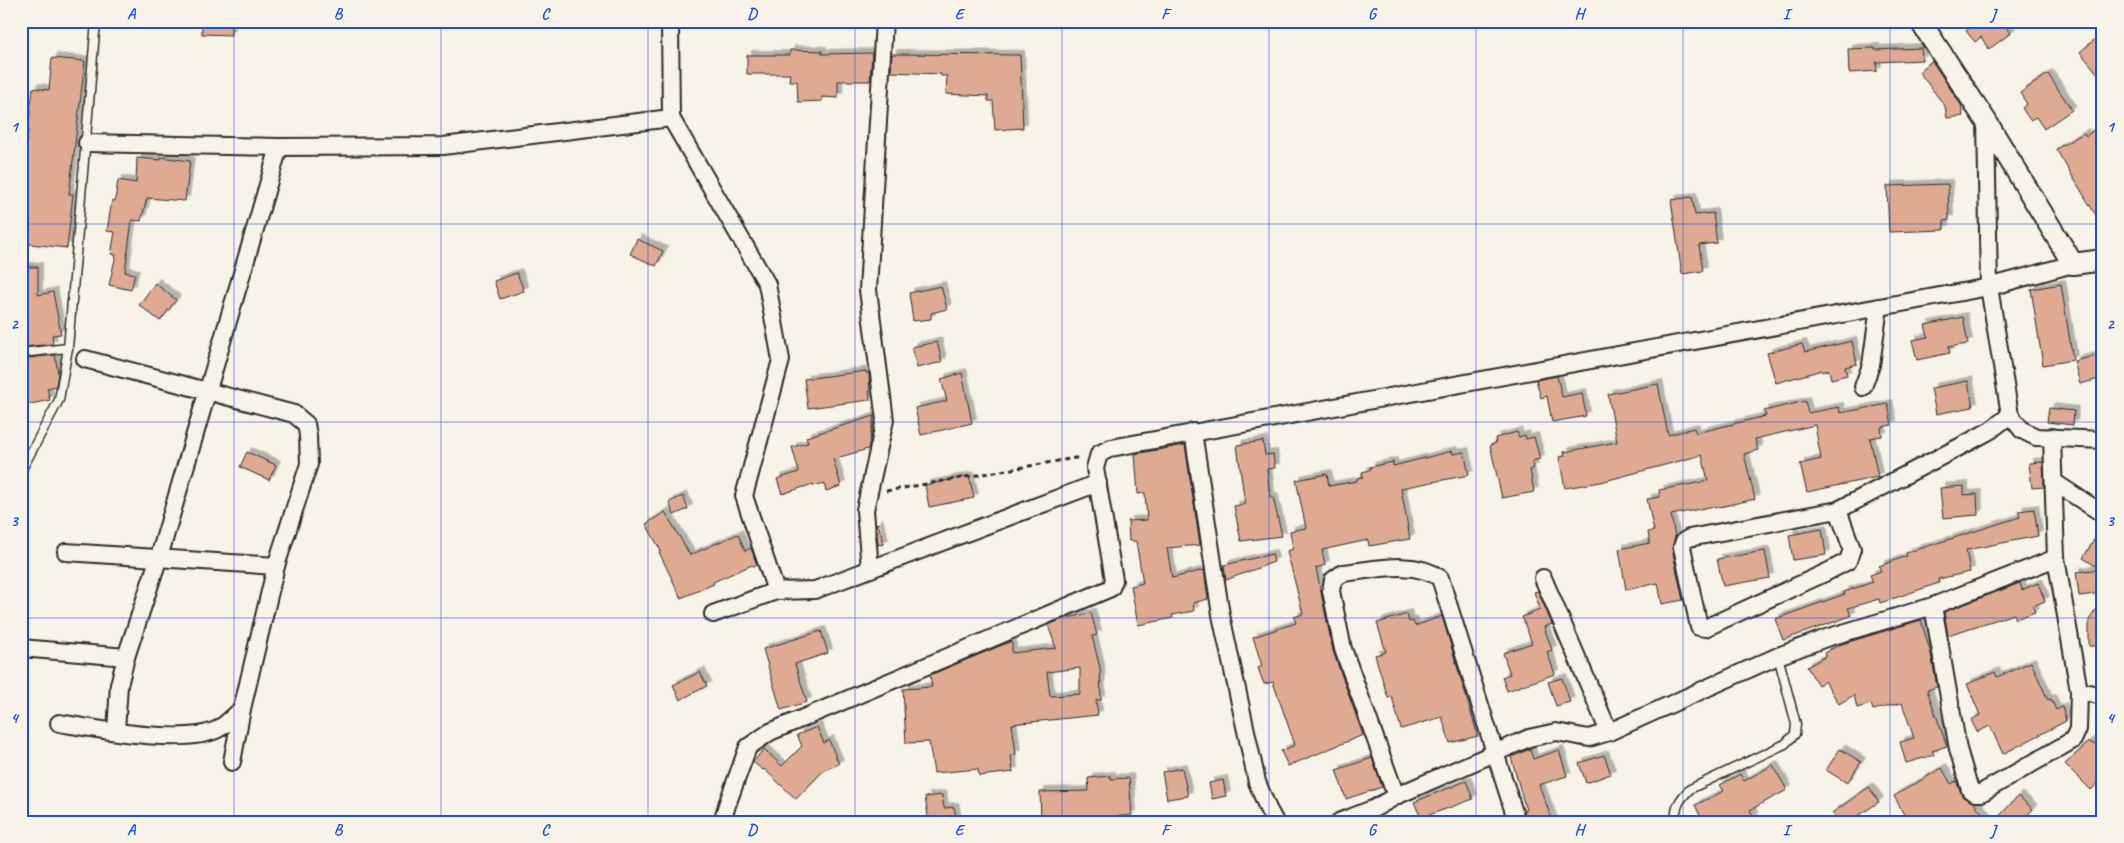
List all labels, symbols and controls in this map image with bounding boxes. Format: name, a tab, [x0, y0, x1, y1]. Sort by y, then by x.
text: A	[127, 4, 137, 24]
text: B	[334, 4, 344, 24]
text: C	[541, 4, 551, 24]
text: D	[747, 4, 758, 24]
text: E	[955, 4, 966, 24]
text: F	[1161, 4, 1172, 24]
text: G	[1368, 4, 1378, 24]
text: H	[1574, 4, 1586, 24]
text: I	[1783, 4, 1793, 24]
text: J	[1989, 4, 1998, 24]
text: 1	[10, 117, 19, 137]
text: 1	[2106, 117, 2115, 137]
text: 2	[10, 314, 19, 334]
text: 2	[2106, 314, 2115, 334]
text: 3	[10, 511, 19, 531]
text: 3	[2106, 511, 2115, 531]
text: 4	[10, 708, 19, 728]
text: 4	[2106, 708, 2115, 728]
text: A	[127, 820, 137, 840]
text: B	[334, 820, 344, 840]
text: C	[541, 820, 551, 840]
text: D	[747, 820, 758, 840]
text: E	[955, 820, 966, 840]
text: F	[1161, 820, 1172, 840]
text: G	[1368, 820, 1378, 840]
text: H	[1574, 820, 1586, 840]
text: I	[1783, 820, 1793, 840]
text: J	[1989, 820, 1998, 840]

